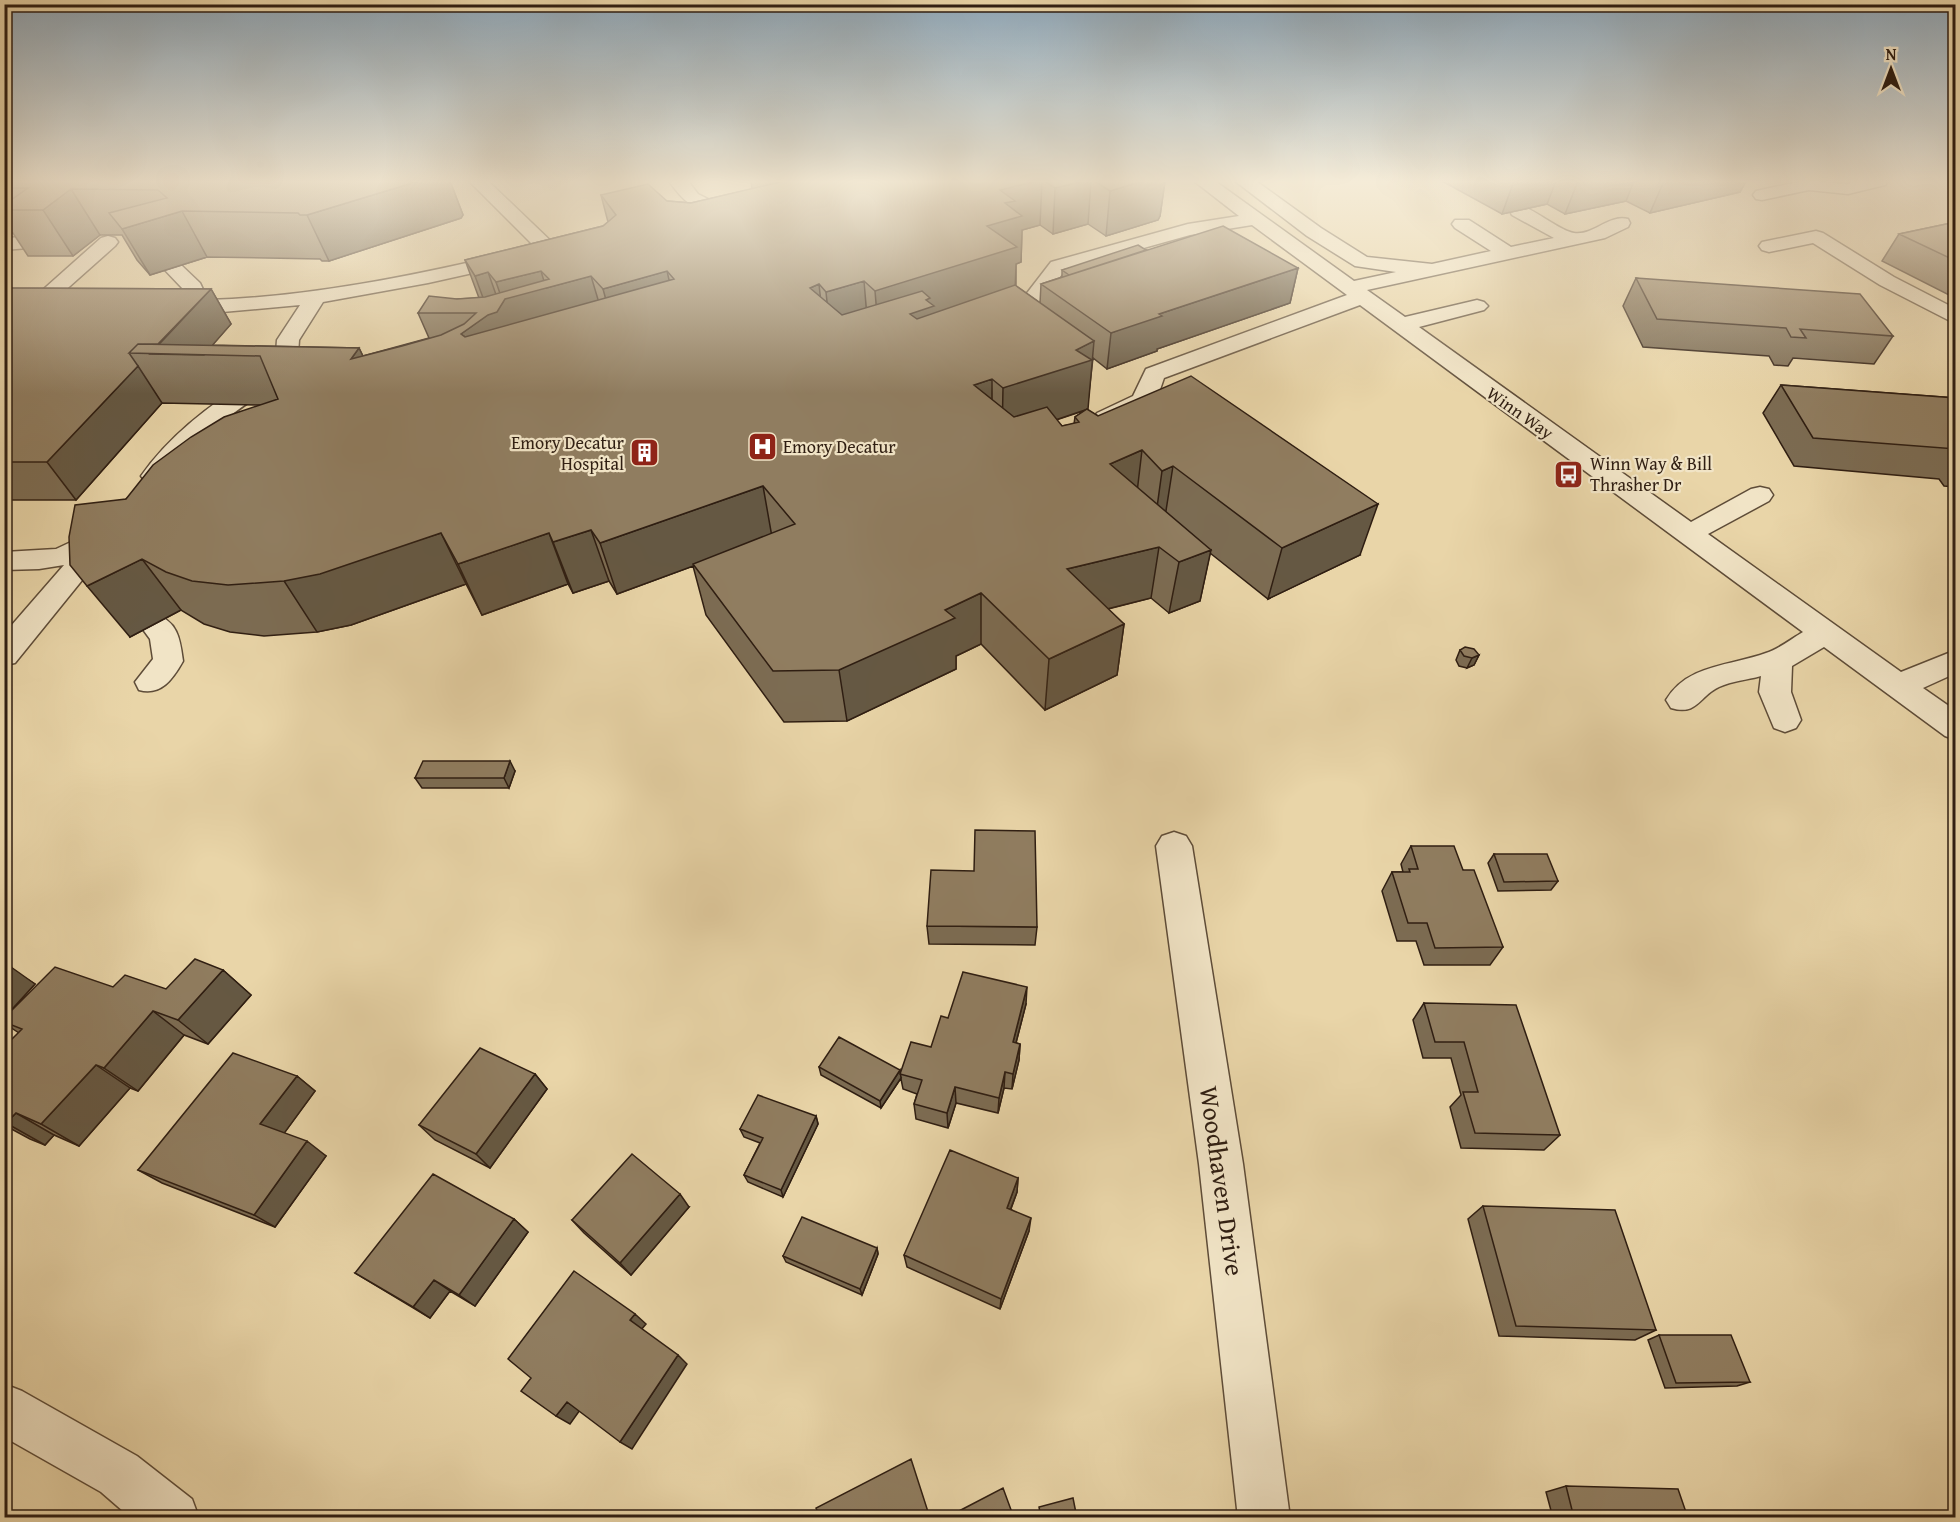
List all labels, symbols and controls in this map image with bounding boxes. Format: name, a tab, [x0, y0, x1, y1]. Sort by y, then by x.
north arrow	[1861, 39, 1921, 99]
text: N	[1886, 42, 1897, 66]
street label: Winn Way	[1481, 380, 1559, 446]
place label: Emory Decatur Hospital	[511, 429, 625, 477]
hospital icon: Emory Decatur	[746, 431, 778, 463]
place label: Emory Decatur	[783, 433, 896, 460]
building icon: Emory Decatur Hospital	[629, 437, 661, 469]
place label: Winn Way & Bill Thrasher Dr	[1590, 450, 1712, 498]
bus stop icon: Winn Way & Bill Thrasher Dr	[1553, 458, 1585, 490]
street label: Woodhaven Drive	[1190, 1084, 1255, 1278]

